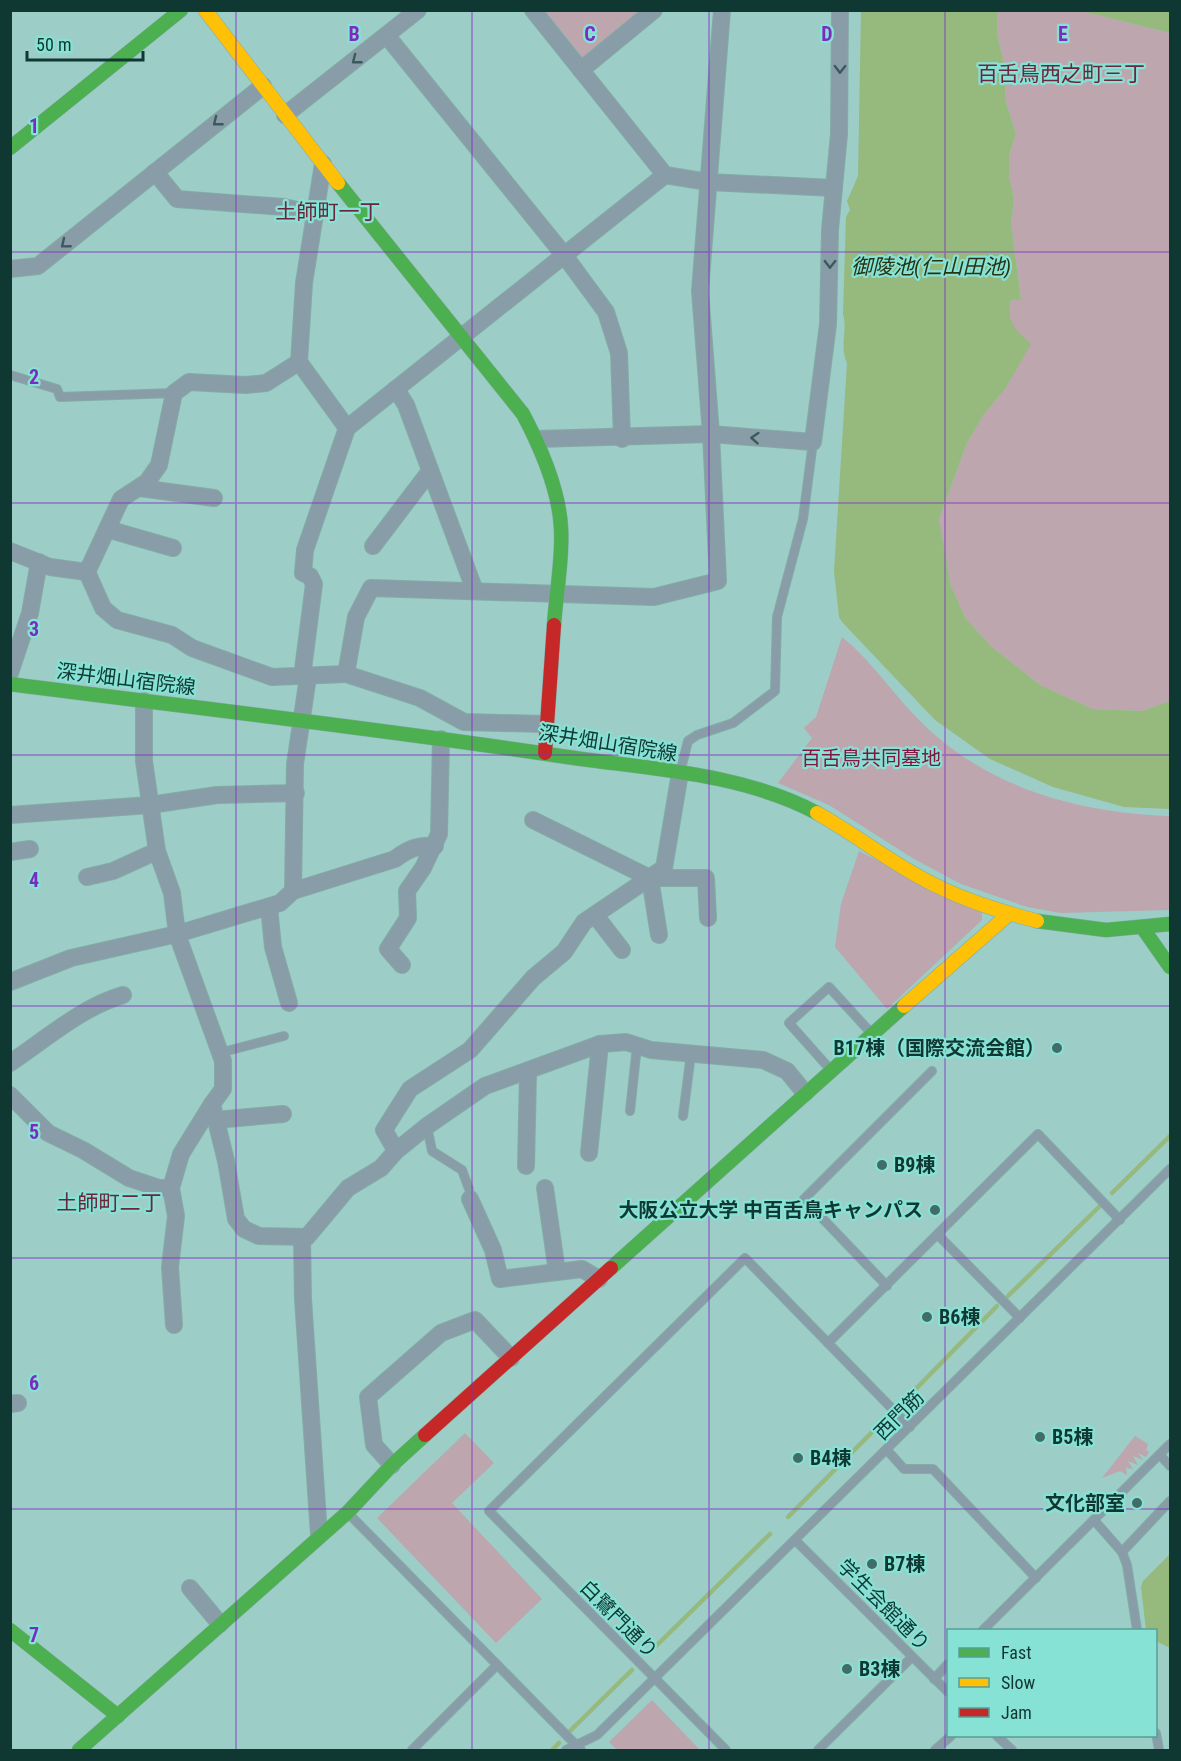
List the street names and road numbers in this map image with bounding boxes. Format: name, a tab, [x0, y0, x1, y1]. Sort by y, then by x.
street label: 深井畑山宿院線	[55, 659, 197, 699]
street label: 深井畑山宿院線	[537, 720, 679, 766]
street label: 西門筋	[869, 1385, 929, 1445]
street label: 学生会館通り	[833, 1554, 935, 1656]
street label: 白鷺門通り	[575, 1575, 663, 1663]

